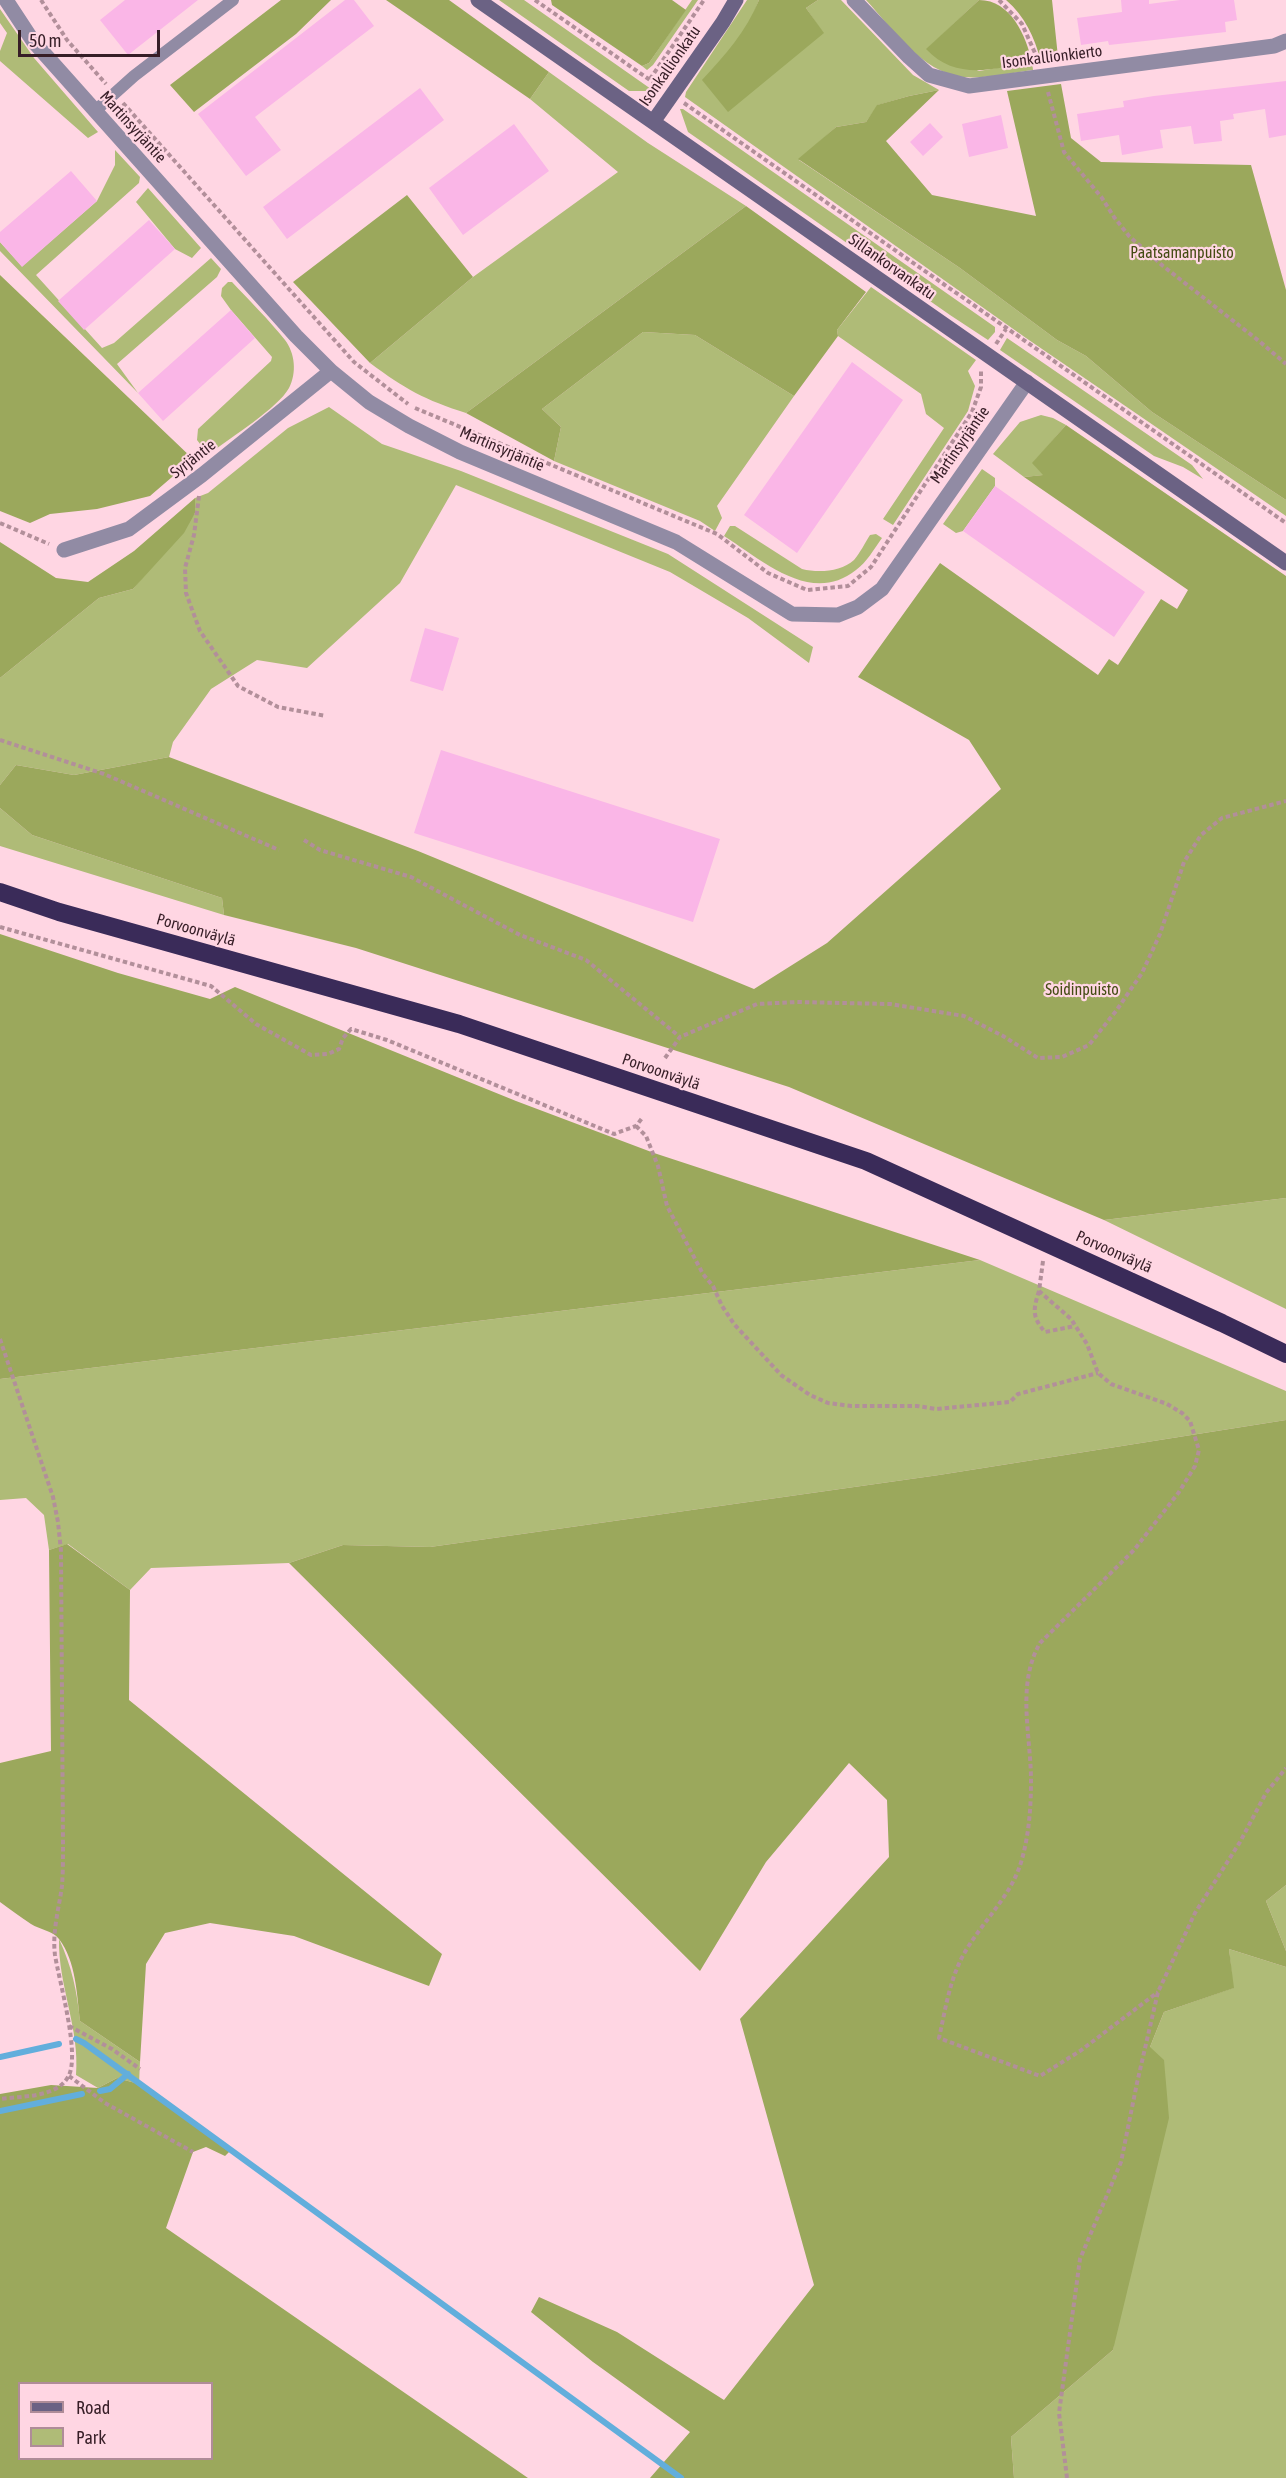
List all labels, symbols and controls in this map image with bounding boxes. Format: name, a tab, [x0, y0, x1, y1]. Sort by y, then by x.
scale bar	[21, 18, 164, 56]
street label: Isonkallionkatu	[635, 22, 705, 110]
text: 50 m	[29, 30, 61, 51]
street label: Isonkallionkierto	[1001, 41, 1103, 73]
street label: Martinsyrjäntie	[96, 87, 170, 167]
street label: Sillankorvankatu	[845, 230, 939, 304]
park label: Paatsamanpuisto	[1130, 243, 1234, 263]
street label: Martinsyrjäntie	[926, 403, 994, 487]
street label: Martinsyrjäntie	[457, 423, 547, 475]
street label: Syrjäntie	[166, 435, 220, 483]
street label: Porvoonväylä	[154, 910, 238, 950]
park label: Soidinpuisto	[1045, 980, 1119, 1000]
street label: Porvoonväylä	[619, 1050, 703, 1094]
street label: Porvoonväylä	[1073, 1227, 1155, 1277]
legend	[18, 2382, 213, 2460]
text: Road	[76, 2397, 110, 2418]
text: Park	[76, 2427, 106, 2448]

